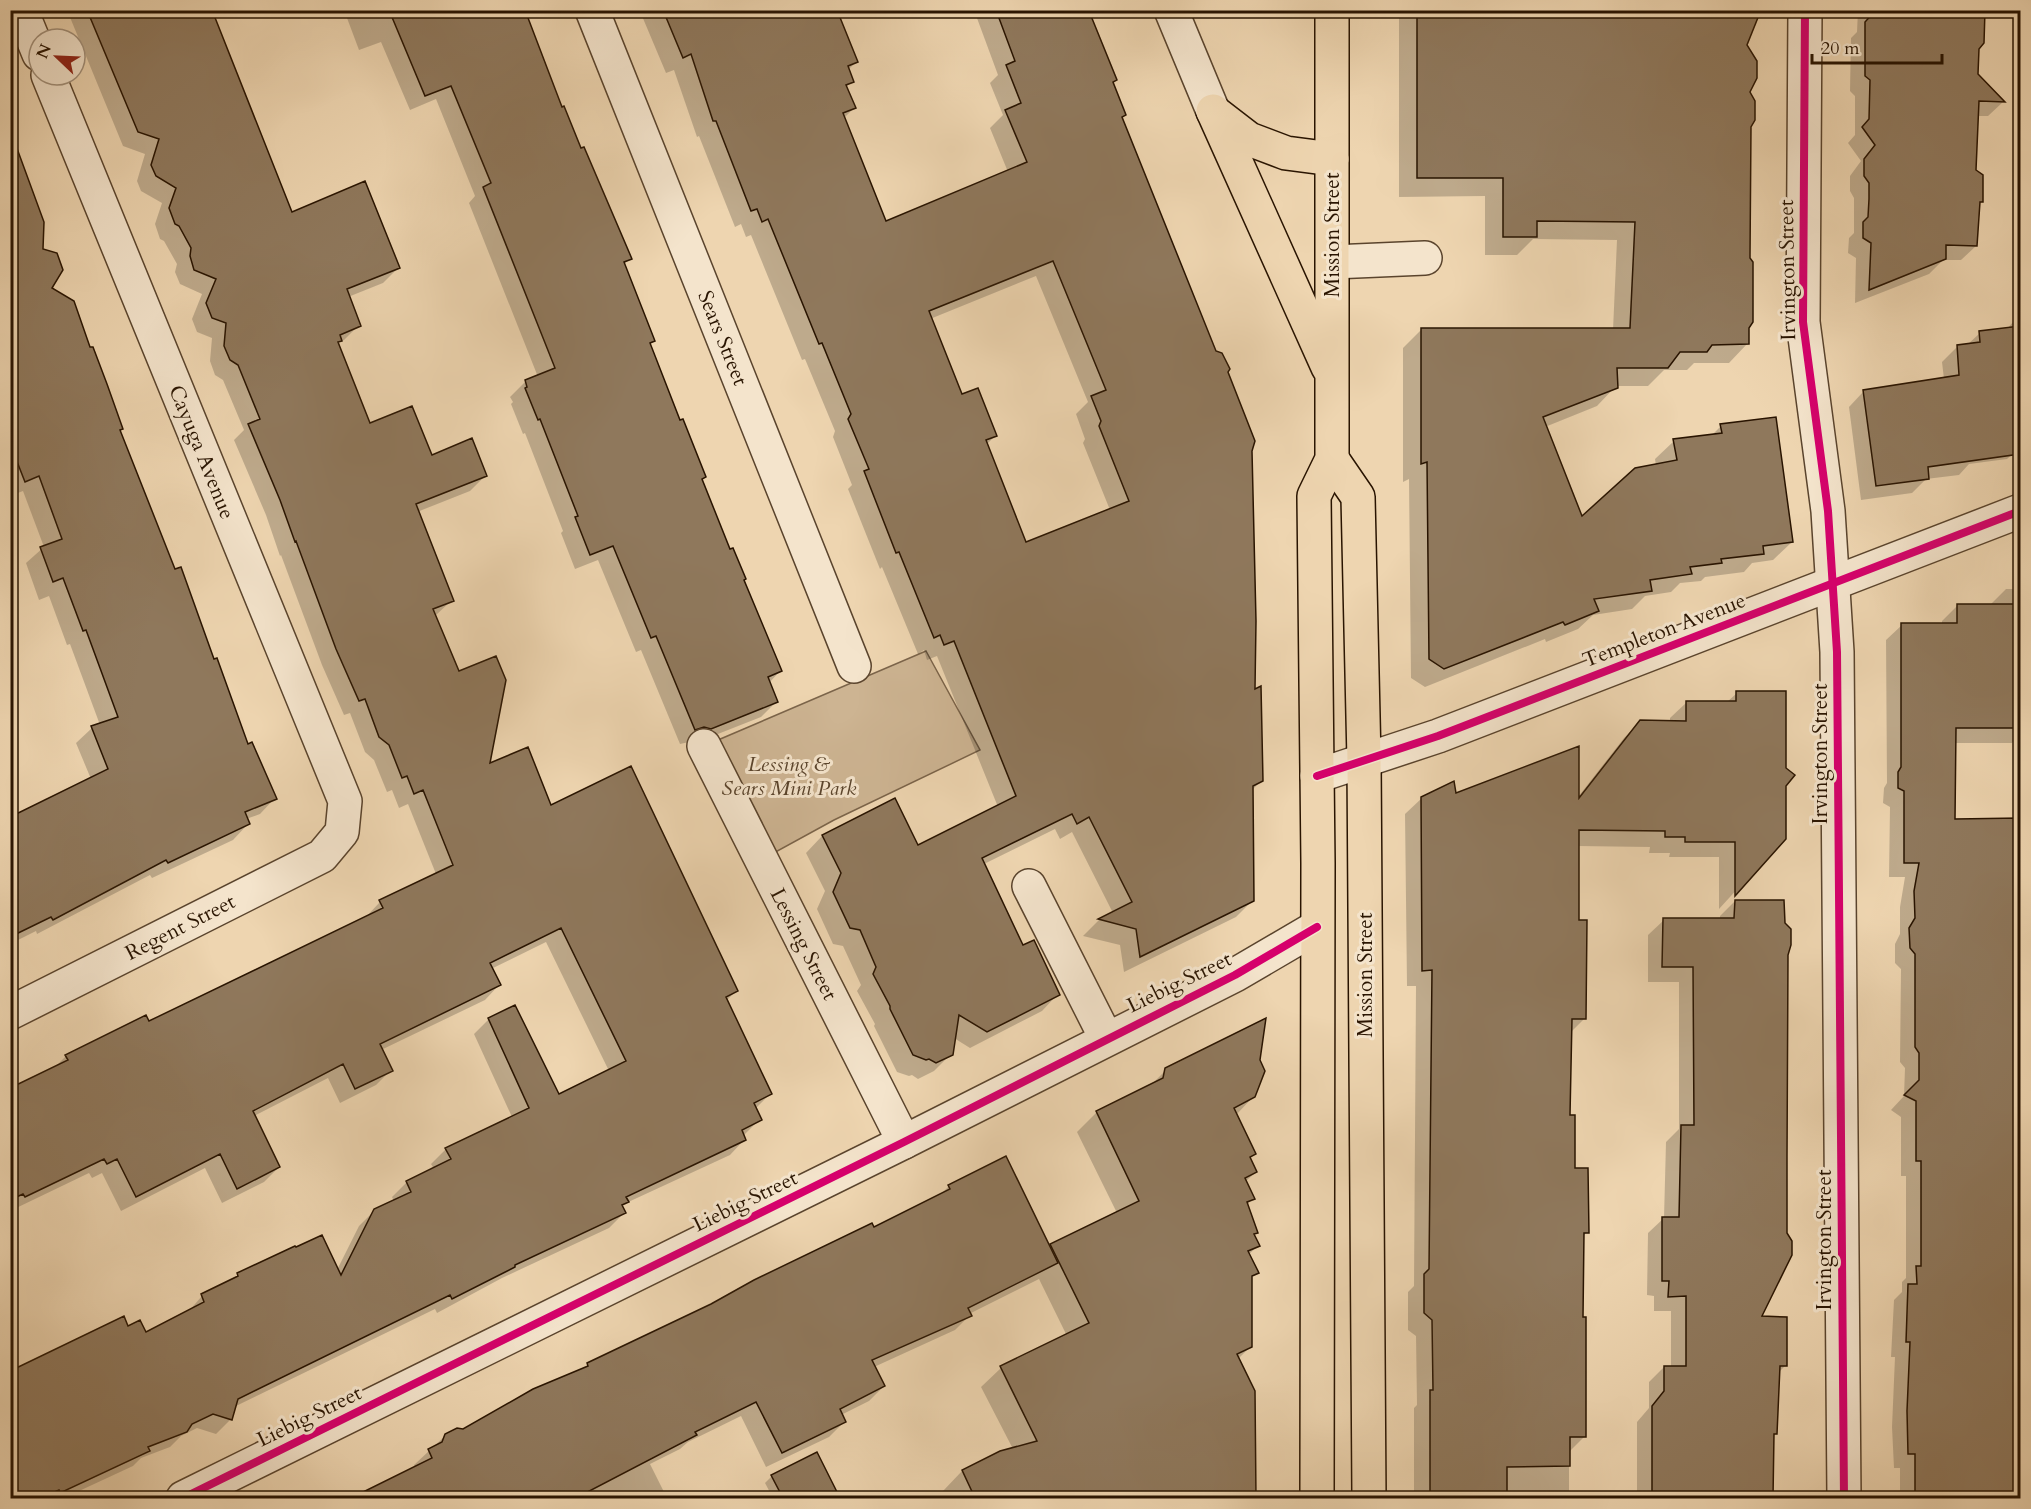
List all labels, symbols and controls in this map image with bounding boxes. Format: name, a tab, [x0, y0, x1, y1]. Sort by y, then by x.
north arrow	[27, 27, 87, 87]
scale bar	[1812, 27, 1942, 65]
text: 20 m	[1821, 36, 1860, 61]
text: N	[31, 41, 57, 62]
street label: Mission Street	[1318, 172, 1347, 298]
street label: Irvington Street	[1772, 199, 1803, 341]
street label: Sears Street	[690, 286, 755, 390]
street label: Cayuga Avenue	[161, 381, 242, 524]
street label: Templeton Avenue	[1578, 586, 1750, 675]
street label: Irvington Street	[1806, 683, 1835, 825]
park label: Lessing & Sears Mini Park	[722, 750, 857, 803]
street label: Lessing Street	[763, 883, 844, 1006]
street label: Regent Street	[120, 887, 241, 968]
street label: Mission Street	[1351, 912, 1380, 1038]
street label: Liebig Street	[1122, 944, 1237, 1020]
street label: Liebig Street	[688, 1163, 803, 1239]
street label: Irvington Street	[1810, 1169, 1839, 1311]
street label: Liebig Street	[252, 1378, 367, 1454]

